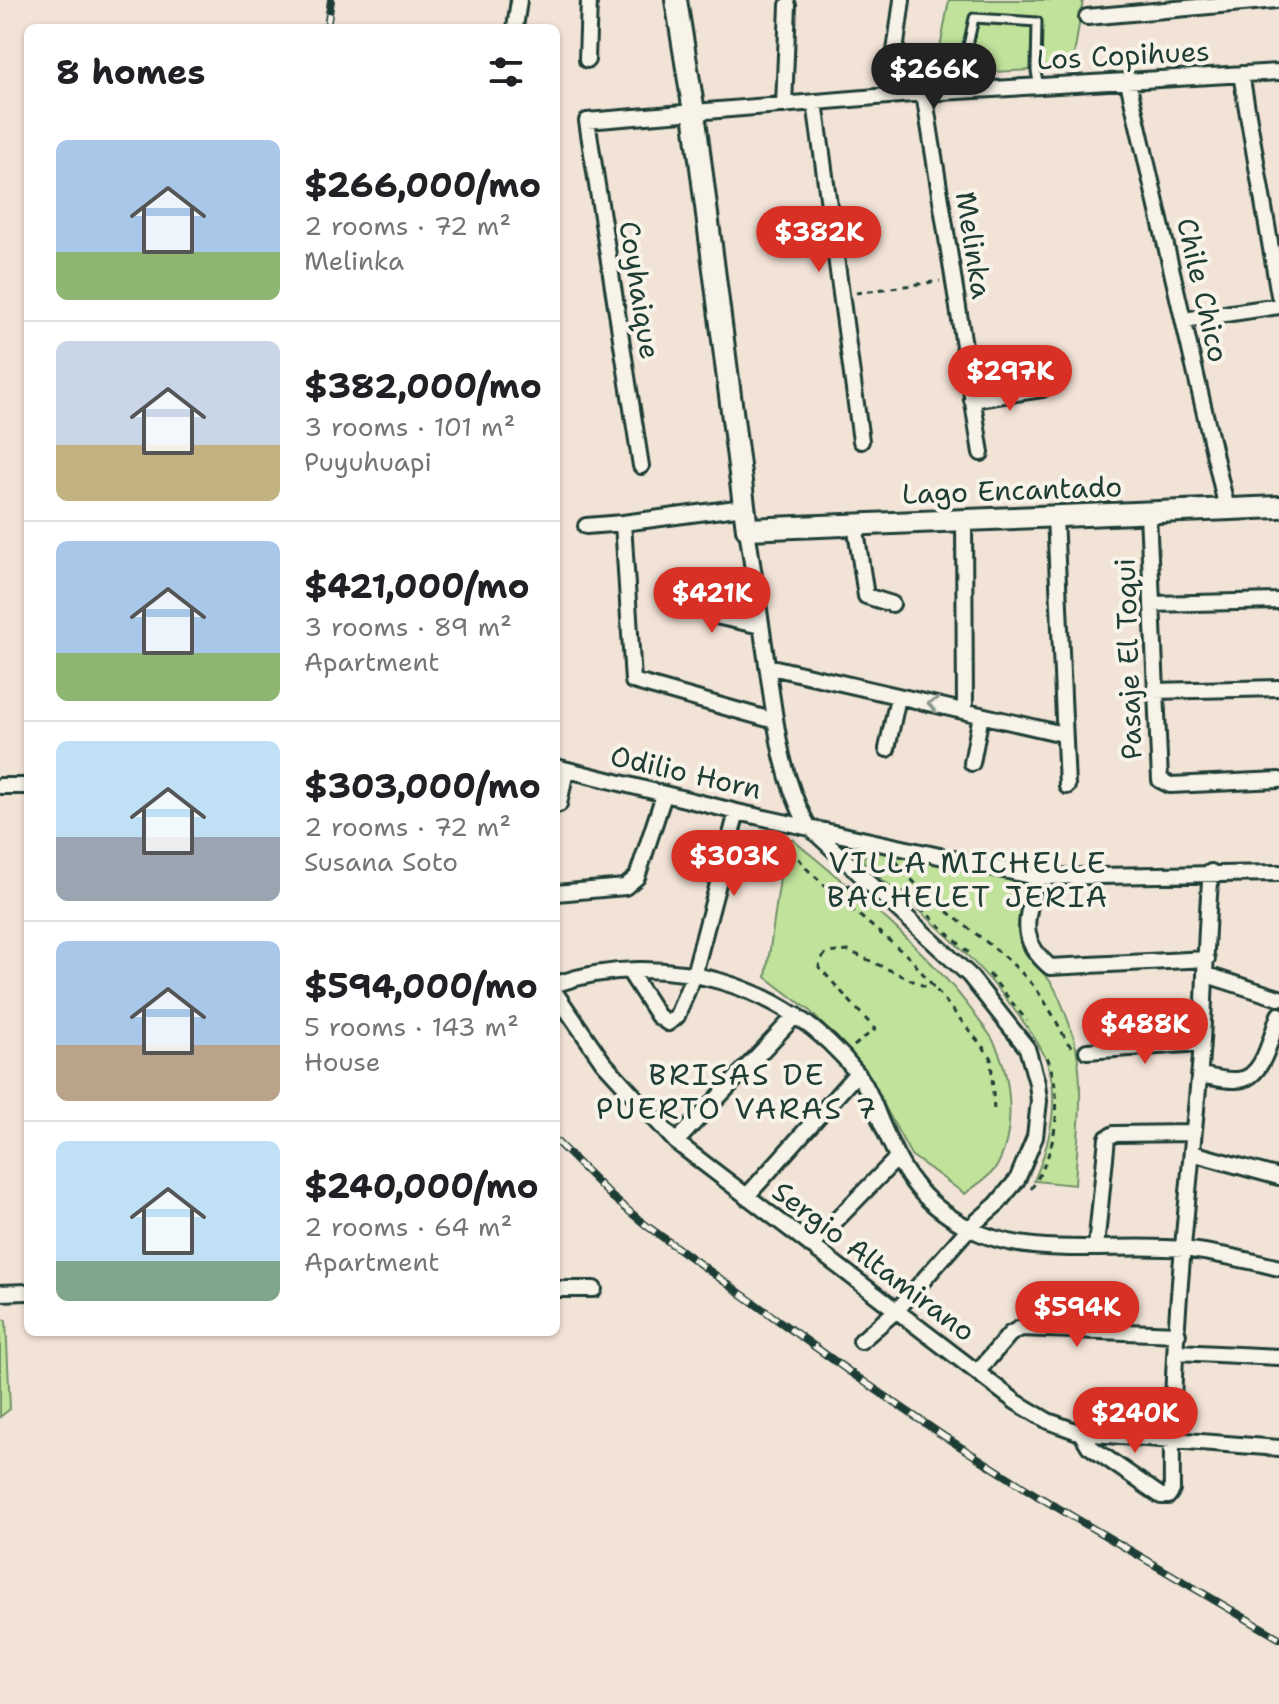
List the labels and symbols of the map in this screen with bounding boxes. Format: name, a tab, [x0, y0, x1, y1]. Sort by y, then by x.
street label: Los Copihues	[1035, 31, 1211, 79]
pin: $266K	[878, 43, 990, 111]
street label: Melinka	[947, 189, 1001, 301]
pin: $382K	[763, 206, 875, 274]
street label: Chile Chico	[1168, 214, 1238, 366]
street label: Coyhaique	[610, 218, 670, 362]
pin: $297K	[954, 345, 1066, 413]
street label: Lago Encantado	[901, 467, 1123, 513]
street label: Pasaje El Toqui	[1105, 557, 1151, 761]
pin: $421K	[656, 567, 768, 635]
one-way arrow	[926, 696, 940, 713]
street label: Odilio Horn	[607, 736, 765, 808]
pin: $303K	[678, 830, 790, 898]
district label: VILLA MICHELLE BACHELET JERIA	[827, 842, 1109, 917]
pin: $488K	[1089, 998, 1201, 1066]
district label: BRISAS DE PUERTO VARAS 7	[596, 1054, 878, 1129]
street label: Sergio Altamirano	[765, 1172, 983, 1350]
pin: $594K	[1021, 1281, 1133, 1349]
pin: $240K	[1079, 1387, 1191, 1455]

